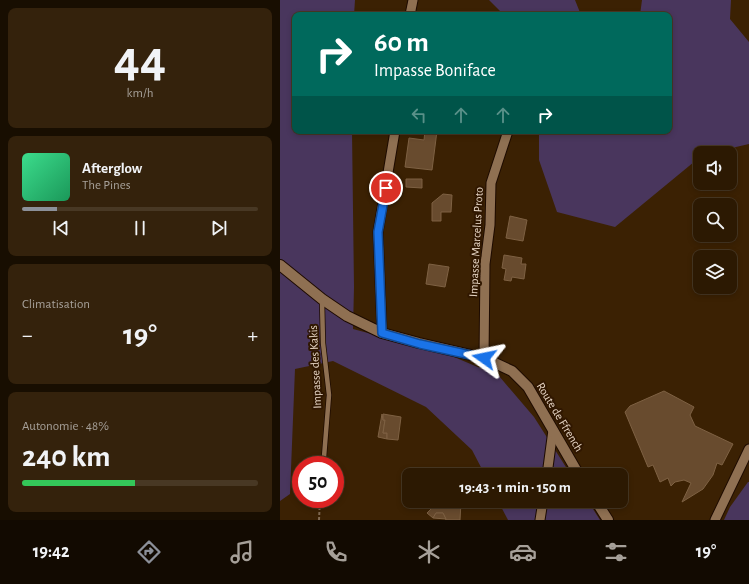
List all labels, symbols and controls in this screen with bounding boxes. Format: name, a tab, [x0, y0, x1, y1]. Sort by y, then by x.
icon: right	[308, 28, 360, 80]
text: 60 m	[374, 29, 429, 57]
text: 44	[114, 34, 166, 86]
text: Impasse Boniface	[374, 62, 496, 80]
text: km/h	[127, 87, 153, 100]
icon: left	[408, 104, 430, 126]
icon: ahead	[450, 104, 472, 126]
icon: ahead	[492, 104, 514, 126]
icon: right	[534, 104, 556, 126]
map controls	[693, 146, 737, 294]
button: sound	[693, 146, 737, 190]
text: Afterglow	[82, 161, 142, 176]
pin	[369, 171, 403, 205]
icon: arrive	[375, 177, 397, 199]
text: The Pines	[82, 179, 131, 192]
street label: Impasse Marcelus Proto	[467, 186, 485, 297]
button: search	[693, 198, 737, 242]
icon: previous	[50, 217, 72, 239]
icon: pause	[129, 217, 151, 239]
icon: next	[208, 217, 230, 239]
button: layers	[693, 250, 737, 294]
text: Climatisation	[22, 298, 90, 311]
text: 19°	[123, 320, 157, 350]
text: −	[22, 324, 33, 346]
text: +	[247, 324, 258, 346]
street label: Impasse des Kakis	[307, 325, 323, 409]
position arrow	[463, 337, 505, 379]
street label: Route de Ffrench	[535, 380, 585, 454]
text: Autonomie · 48%	[22, 420, 109, 433]
text: 240 km	[22, 442, 110, 472]
speed limit sign: 50	[292, 456, 344, 508]
text: 19:43 · 1 min · 150 m	[459, 480, 571, 495]
icon: directions	[135, 538, 163, 566]
icon: music	[228, 538, 256, 566]
icon: phone	[322, 538, 350, 566]
icon: climate	[415, 538, 443, 566]
icon: car	[509, 538, 537, 566]
icon: filters	[602, 538, 630, 566]
text: 19:42	[33, 543, 70, 561]
text: 19°	[696, 543, 716, 561]

